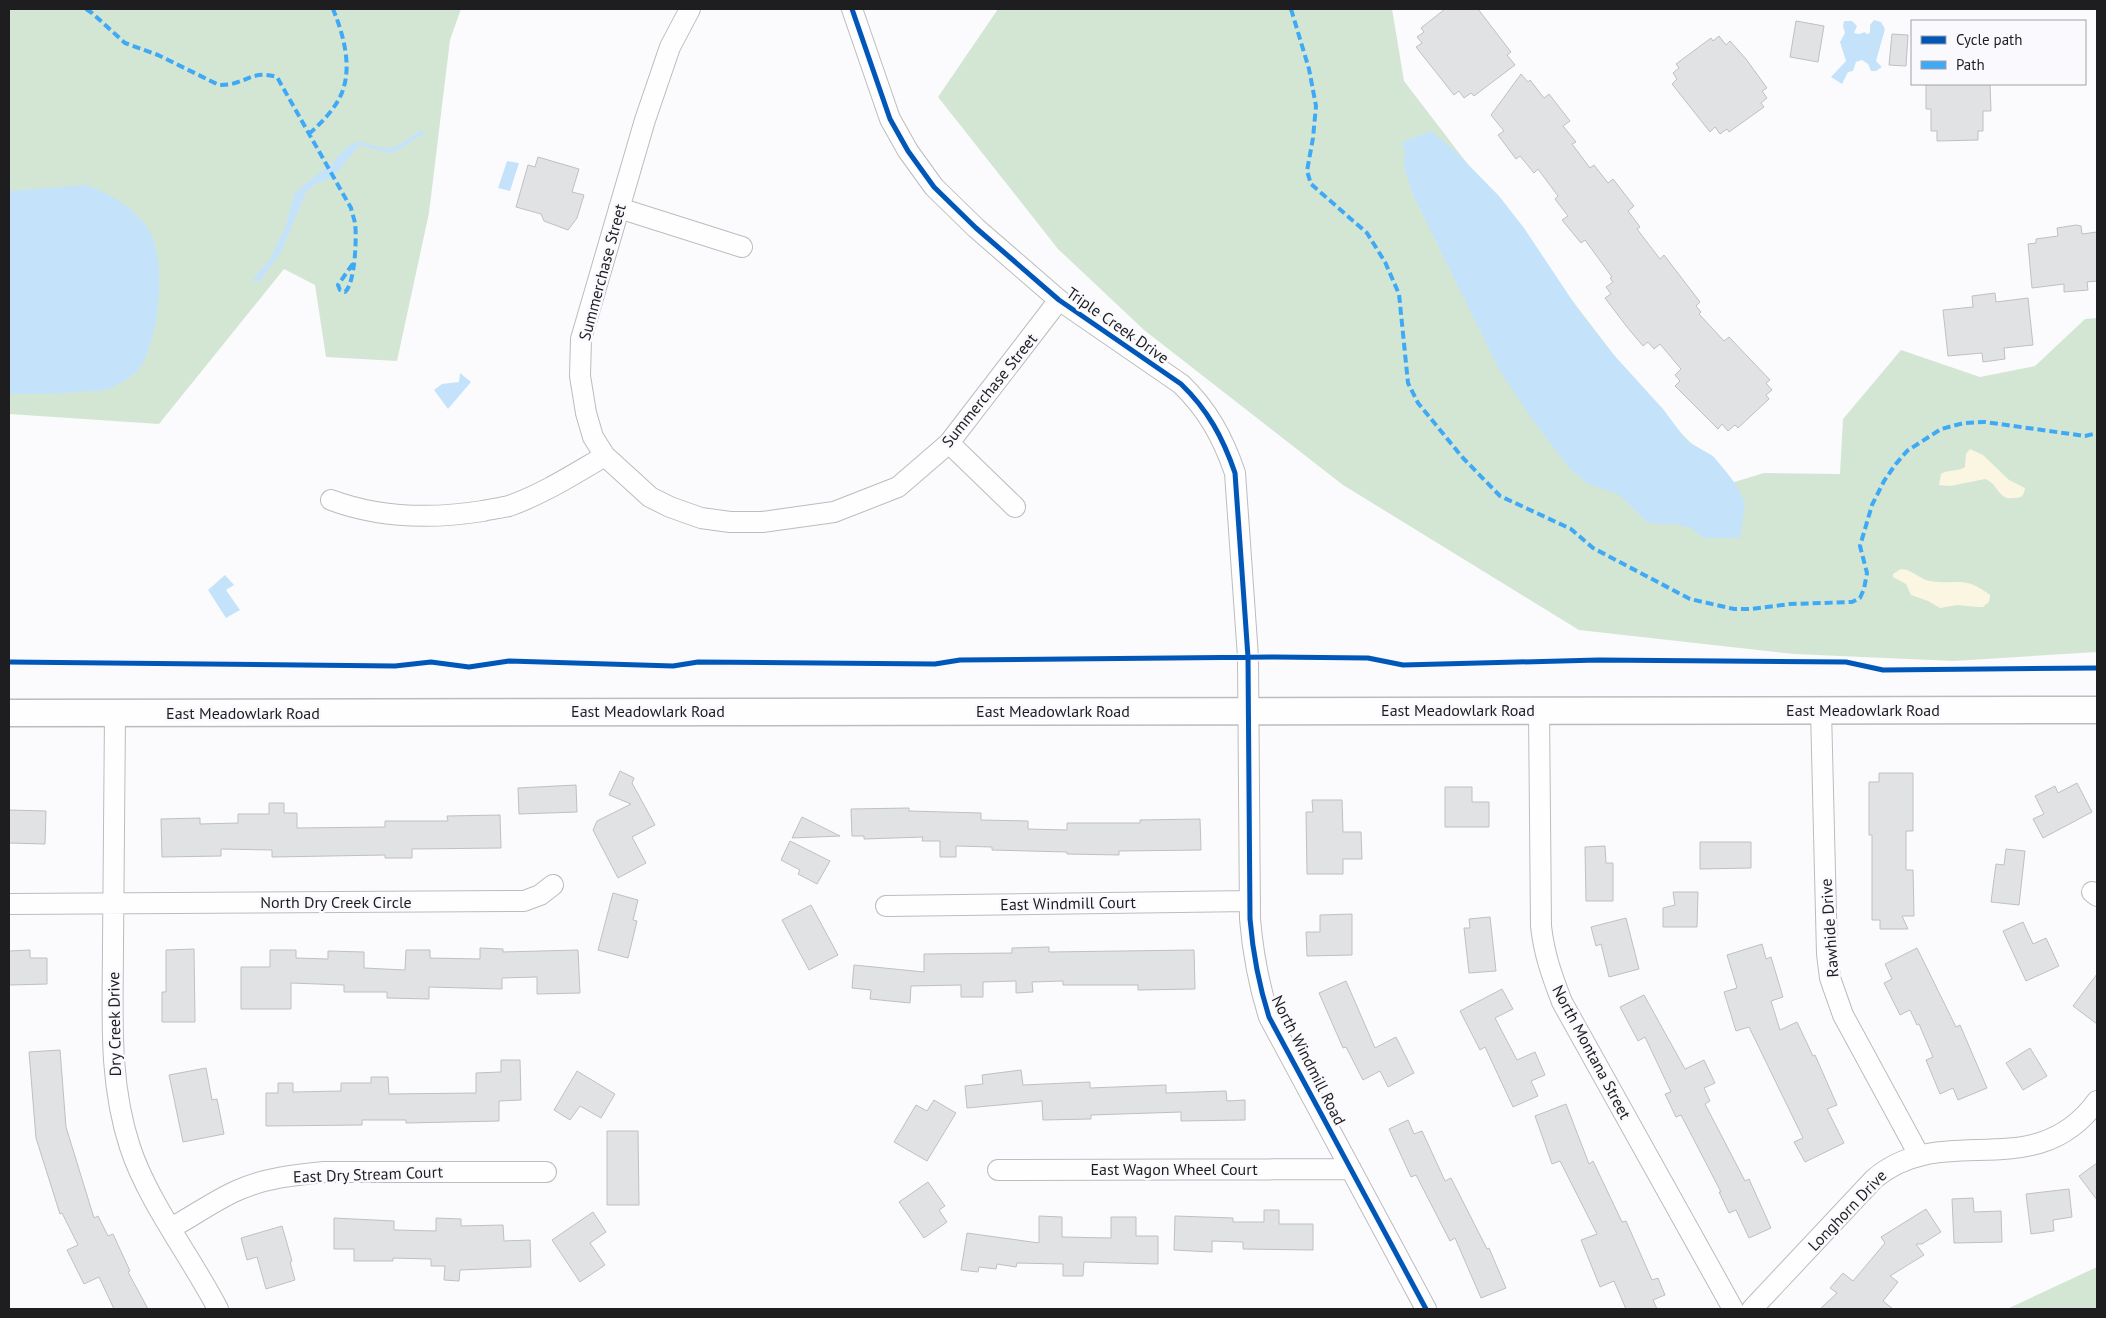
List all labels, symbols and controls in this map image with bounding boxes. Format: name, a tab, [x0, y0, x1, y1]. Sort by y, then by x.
legend	[1911, 20, 2086, 85]
text: Cycle path	[1956, 30, 2022, 49]
text: Path	[1956, 55, 1985, 74]
street label: Summerchase Street	[574, 201, 630, 342]
street label: Triple Creek Drive	[1063, 282, 1173, 368]
street label: Summerchase Street	[937, 329, 1041, 451]
street label: East Meadowlark Road	[1381, 700, 1535, 720]
street label: East Meadowlark Road	[1786, 700, 1940, 720]
street label: East Meadowlark Road	[571, 701, 725, 721]
street label: East Meadowlark Road	[976, 701, 1130, 721]
street label: East Meadowlark Road	[166, 703, 320, 723]
street label: Rawhide Drive	[1816, 878, 1842, 978]
street label: North Dry Creek Circle	[260, 892, 412, 912]
street label: East Windmill Court	[1000, 892, 1137, 914]
street label: Dry Creek Drive	[103, 971, 125, 1077]
street label: North Montana Street	[1548, 982, 1636, 1123]
street label: North Windmill Road	[1268, 992, 1350, 1128]
street label: East Wagon Wheel Court	[1090, 1159, 1258, 1179]
street label: East Dry Stream Court	[293, 1161, 444, 1187]
street label: Longhorn Drive	[1803, 1165, 1891, 1255]

